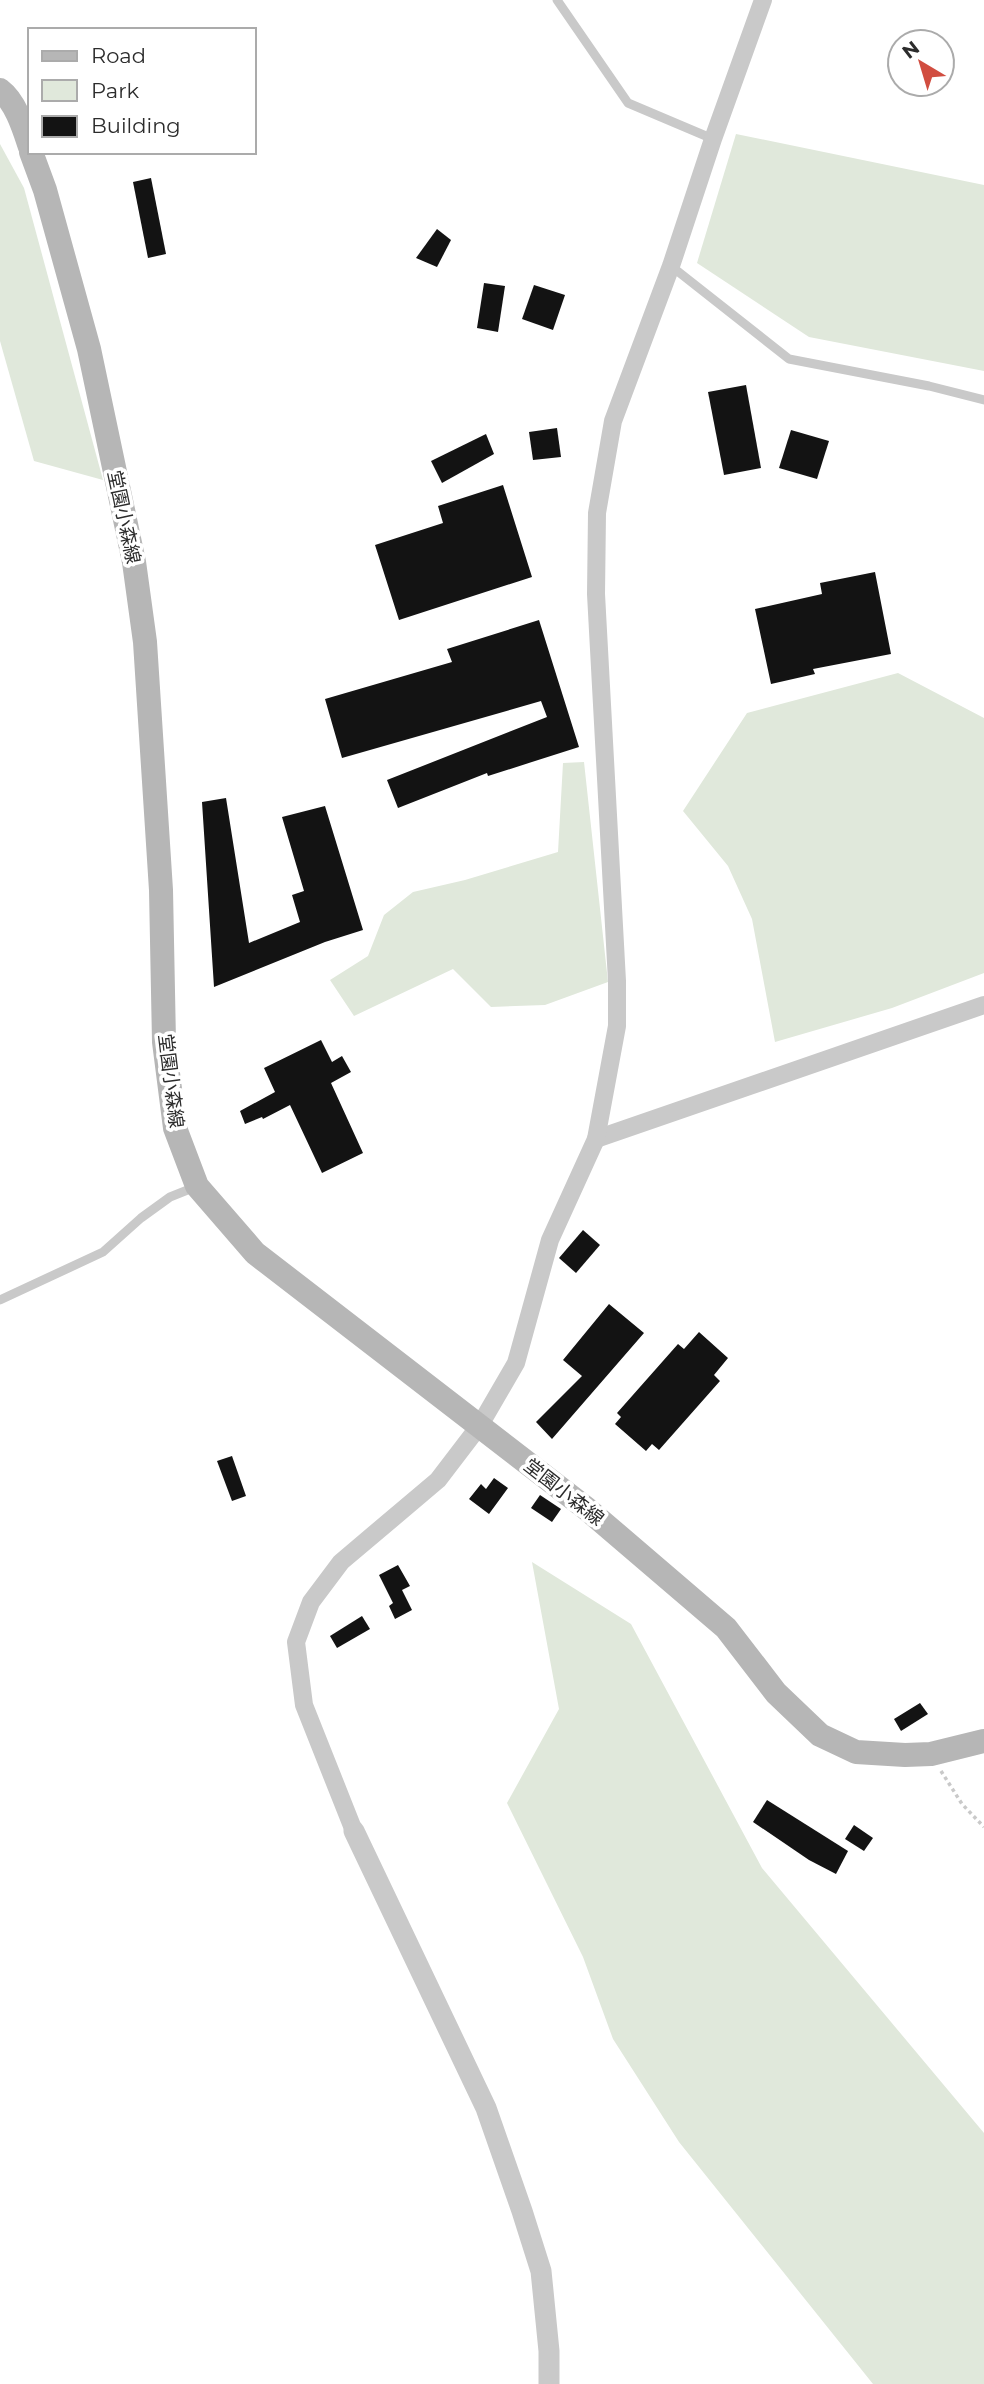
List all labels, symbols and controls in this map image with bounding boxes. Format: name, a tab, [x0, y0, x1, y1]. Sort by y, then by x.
legend	[28, 28, 256, 154]
north arrow	[886, 28, 956, 98]
text: N	[898, 36, 924, 64]
text: Road	[91, 43, 146, 68]
text: Park	[91, 78, 139, 103]
text: Building	[91, 113, 181, 138]
street label: 堂園小森線	[103, 468, 145, 566]
street label: 堂園小森線	[154, 1032, 188, 1130]
street label: 堂園小森線	[519, 1454, 609, 1530]

